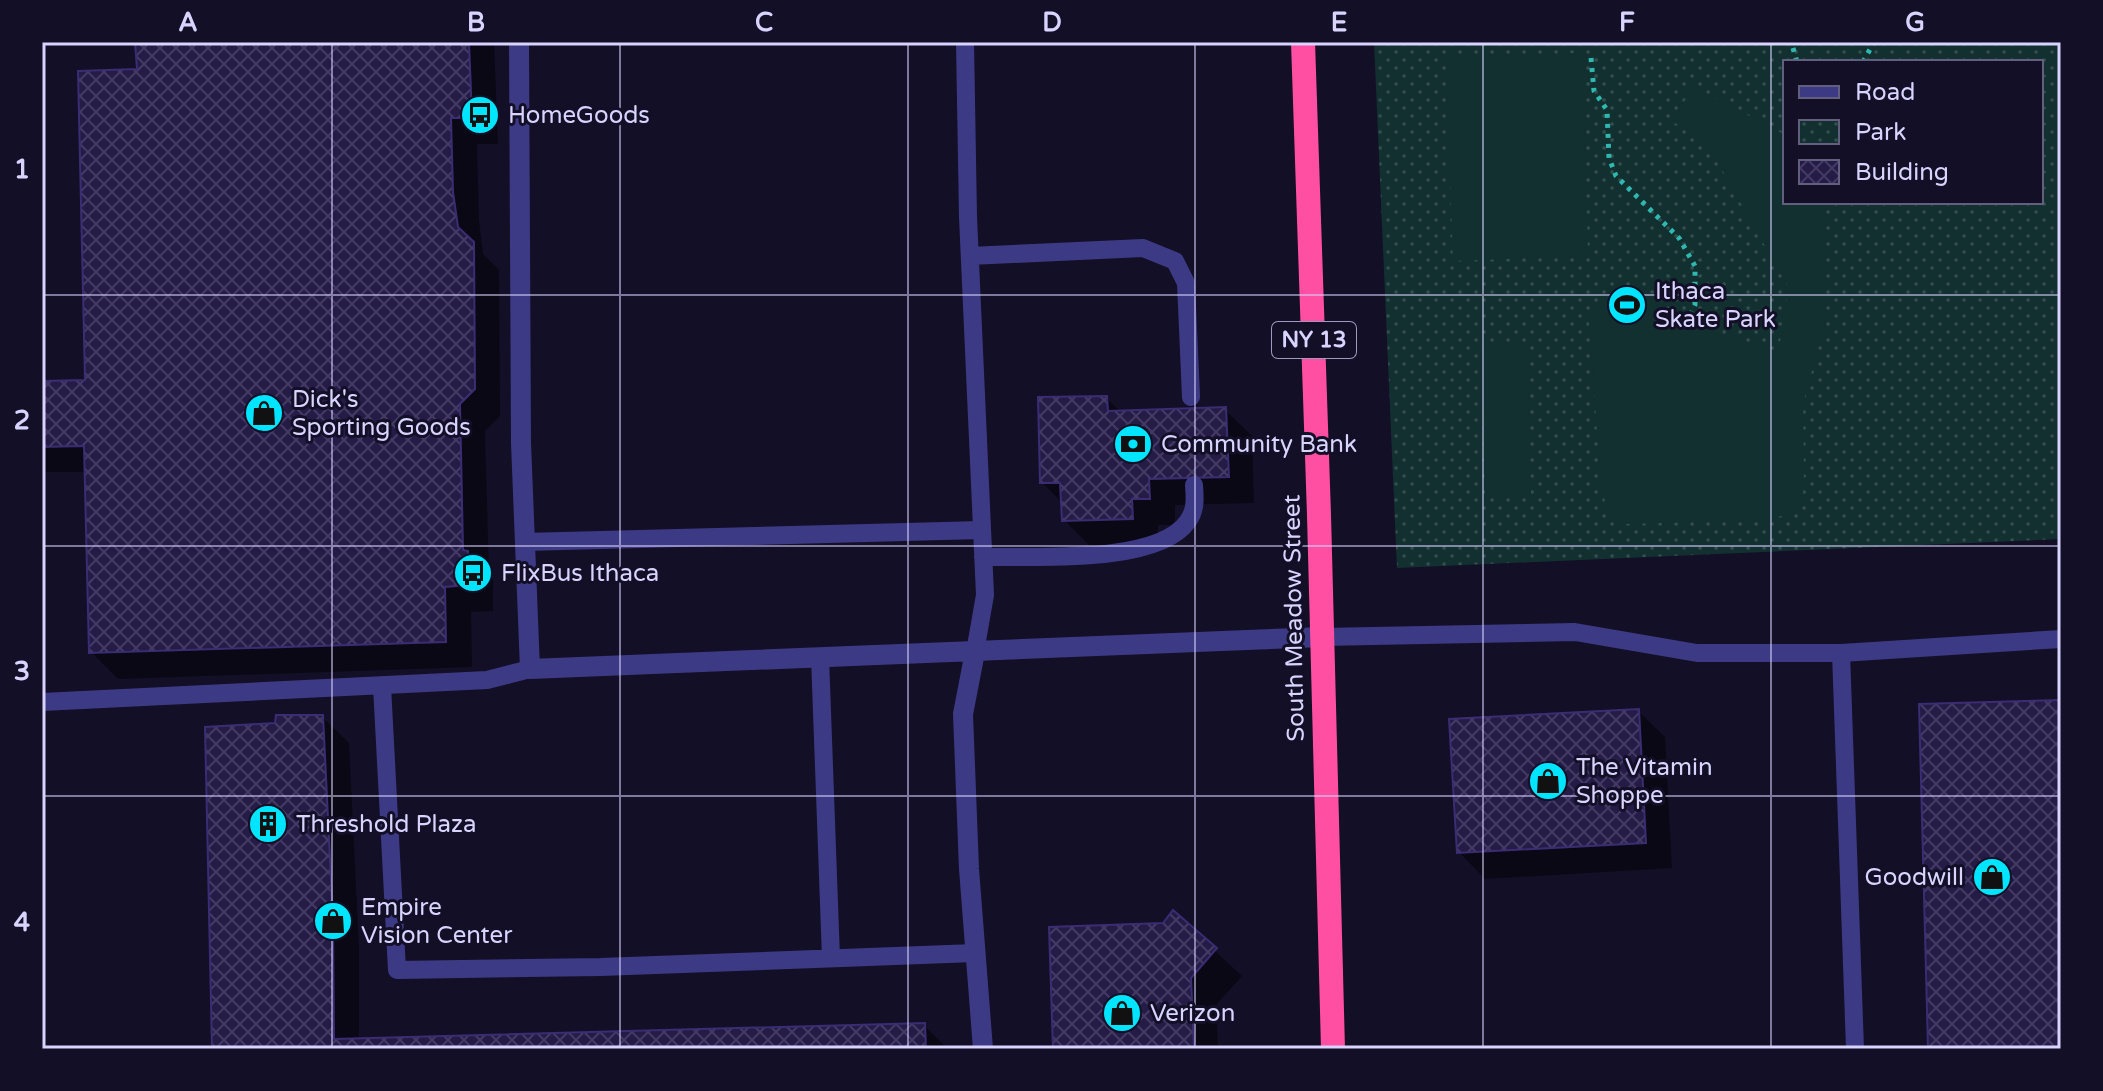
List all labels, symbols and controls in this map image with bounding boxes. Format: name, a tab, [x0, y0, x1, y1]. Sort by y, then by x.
text: A	[178, 7, 198, 38]
text: B	[467, 7, 485, 38]
text: C	[755, 7, 773, 38]
text: D	[1042, 7, 1062, 38]
text: E	[1331, 7, 1347, 38]
text: F	[1619, 7, 1635, 38]
text: G	[1905, 7, 1925, 38]
legend	[1783, 60, 2043, 204]
text: Road	[1855, 78, 1915, 107]
bus stop icon: HomeGoods	[459, 94, 501, 136]
place label: HomeGoods	[508, 101, 650, 130]
text: Park	[1855, 118, 1906, 147]
text: 1	[14, 154, 30, 185]
text: Building	[1855, 158, 1949, 187]
place label: Ithaca Skate Park	[1655, 277, 1776, 334]
sports icon: Ithaca Skate Park	[1606, 284, 1648, 326]
road number: NY 13	[1272, 322, 1356, 358]
place label: Dick's Sporting Goods	[292, 385, 471, 442]
shop icon: Dick's Sporting Goods	[243, 392, 285, 434]
text: 2	[14, 405, 30, 436]
bank icon: Community Bank	[1112, 423, 1154, 465]
place label: Community Bank	[1161, 430, 1357, 459]
street label: South Meadow Street	[1277, 494, 1311, 742]
bus stop icon: FlixBus Ithaca	[452, 552, 494, 594]
place label: FlixBus Ithaca	[501, 559, 659, 588]
text: 3	[14, 656, 30, 687]
place label: The Vitamin Shoppe	[1576, 753, 1713, 810]
shop icon: The Vitamin Shoppe	[1527, 760, 1569, 802]
building icon: Threshold Plaza	[247, 803, 289, 845]
place label: Threshold Plaza	[296, 810, 476, 839]
shop icon: Goodwill	[1971, 856, 2013, 898]
place label: Goodwill	[1865, 863, 1964, 892]
place label: Empire Vision Center	[361, 893, 513, 950]
shop icon: Empire Vision Center	[312, 900, 354, 942]
text: 4	[14, 907, 30, 938]
shop icon: Verizon	[1101, 992, 1143, 1034]
place label: Verizon	[1150, 999, 1235, 1028]

